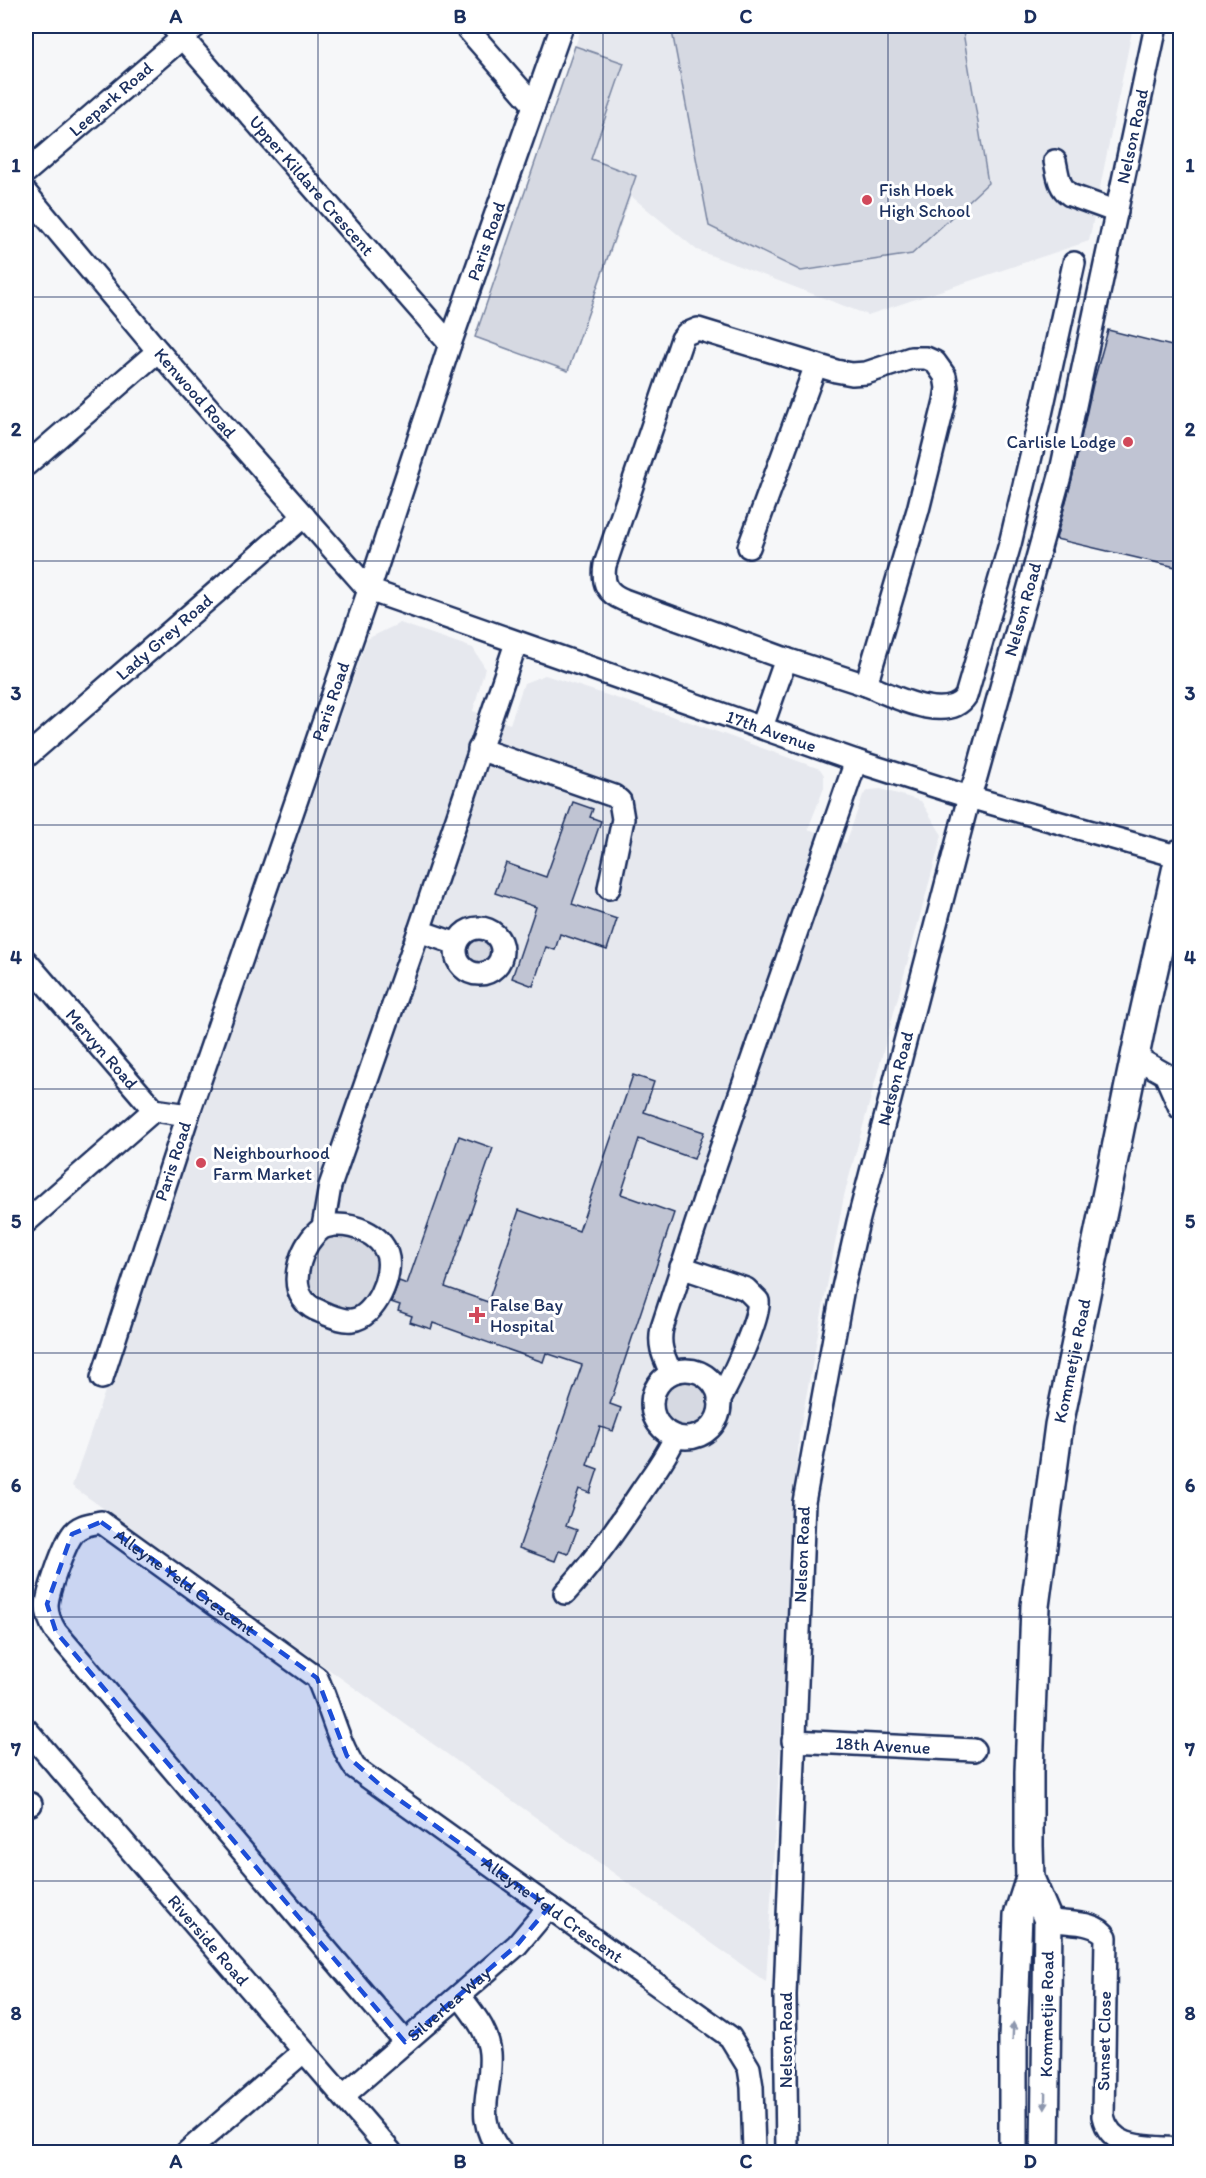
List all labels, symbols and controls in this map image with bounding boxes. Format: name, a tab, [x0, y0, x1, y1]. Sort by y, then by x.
text: A	[169, 4, 183, 28]
text: B	[454, 4, 467, 28]
text: C	[740, 4, 753, 28]
text: D	[1023, 4, 1037, 28]
street label: Leepark Road	[64, 57, 158, 141]
street label: Nelson Road	[1112, 87, 1153, 186]
street label: Upper Kildare Crescent	[244, 111, 379, 261]
text: 1	[11, 153, 21, 177]
text: 1	[1185, 153, 1195, 177]
place label: Fish Hoek High School	[879, 179, 970, 222]
marker: Fish Hoek High School	[860, 193, 874, 207]
street label: Paris Road	[462, 198, 510, 284]
street label: Kenwood Road	[149, 343, 241, 443]
text: 2	[11, 417, 22, 441]
text: 2	[1185, 417, 1196, 441]
place label: Carlisle Lodge	[1007, 431, 1116, 453]
marker: Carlisle Lodge	[1121, 435, 1135, 449]
street label: Nelson Road	[999, 560, 1046, 659]
street label: Lady Grey Road	[111, 589, 217, 685]
street label: Paris Road	[307, 659, 354, 744]
text: 3	[11, 681, 22, 705]
text: 3	[1185, 681, 1196, 705]
street label: 17th Avenue	[723, 705, 819, 757]
text: 4	[10, 945, 22, 969]
text: 4	[1184, 945, 1196, 969]
street label: Mervyn Road	[61, 1004, 143, 1094]
street label: Nelson Road	[873, 1029, 918, 1128]
street label: Paris Road	[150, 1118, 196, 1204]
place label: Neighbourhood Farm Market	[213, 1142, 330, 1185]
marker: Neighbourhood Farm Market	[194, 1156, 208, 1170]
text: 5	[11, 1209, 22, 1233]
text: 5	[1185, 1209, 1196, 1233]
place label: False Bay Hospital	[490, 1294, 563, 1337]
street label: Kommetjie Road	[1049, 1296, 1096, 1425]
marker: False Bay Hospital	[468, 1306, 486, 1324]
text: 6	[11, 1473, 22, 1497]
text: 6	[1185, 1473, 1196, 1497]
street label: Nelson Road	[789, 1506, 815, 1603]
street label: Alleyne Yeld Crescent	[110, 1524, 260, 1641]
street label: 18th Avenue	[835, 1732, 931, 1759]
text: 7	[10, 1737, 21, 1761]
text: 7	[1184, 1737, 1195, 1761]
street label: Alleyne Yeld Crescent	[477, 1851, 628, 1968]
street label: Riverside Road	[163, 1890, 254, 1991]
street label: Kommetjie Road	[1035, 1951, 1059, 2077]
street label: Silverlea Way	[402, 1962, 496, 2047]
street label: Sunset Close	[1092, 1991, 1116, 2091]
street label: Nelson Road	[775, 1992, 797, 2088]
text: 8	[11, 2001, 22, 2025]
text: 8	[1185, 2001, 1196, 2025]
one-way arrow	[1008, 2022, 1018, 2041]
one-way arrow	[1040, 2091, 1050, 2110]
text: A	[169, 2149, 183, 2173]
text: B	[454, 2149, 467, 2173]
text: C	[740, 2149, 753, 2173]
text: D	[1023, 2149, 1037, 2173]

